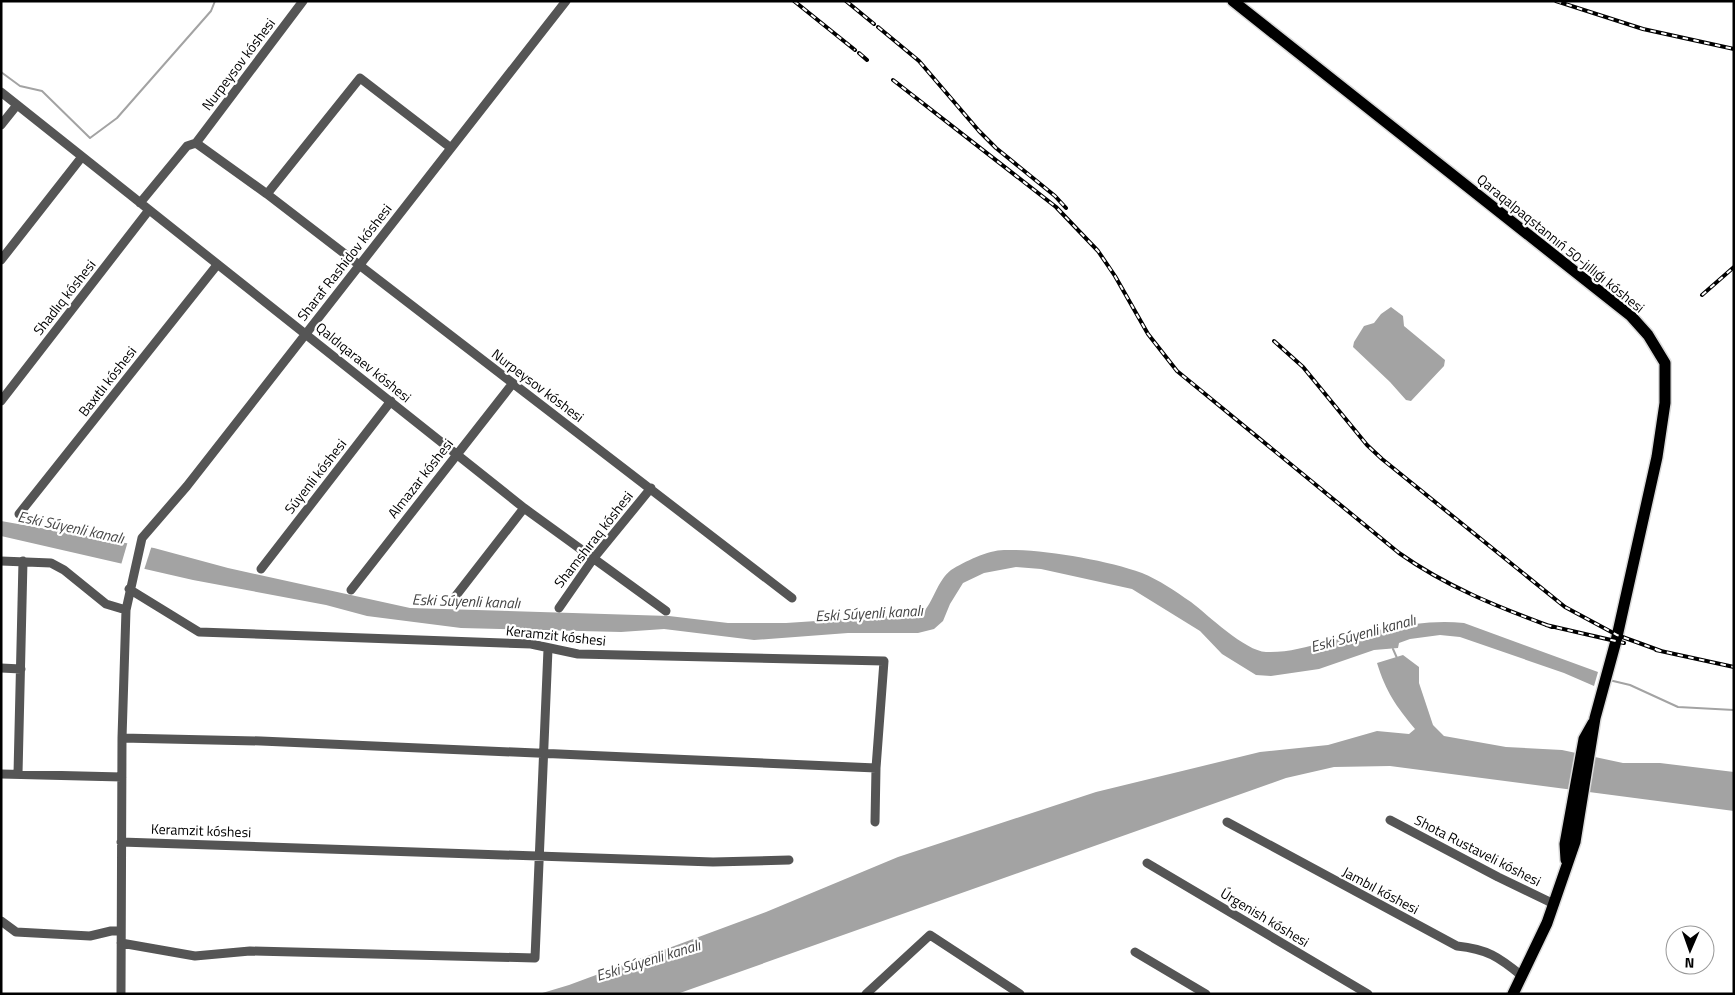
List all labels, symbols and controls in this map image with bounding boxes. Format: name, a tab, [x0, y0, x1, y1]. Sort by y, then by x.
street label: Nurpeysov kóshesi	[196, 13, 280, 115]
street label: Qaraqalpaqstannıń 50-jıllıǵı kóshesi	[1473, 169, 1649, 317]
street label: Sharaf Rashidov kóshesi	[292, 199, 396, 325]
street label: Shadlıq kóshesi	[28, 255, 100, 339]
street label: Qaldıqaraev kóshesi	[312, 317, 416, 407]
street label: Baxıtlı kóshesi	[73, 341, 141, 421]
street label: Nurpeysov kóshesi	[487, 343, 589, 427]
street label: Súyenli kóshesi	[279, 434, 351, 518]
street label: Almazar kóshesi	[382, 434, 458, 522]
street label: Shamshıraq kóshesi	[548, 486, 638, 592]
water label: Eski Súyenli kanalı	[16, 505, 127, 550]
water label: Eski Súyenli kanalı	[412, 588, 521, 614]
water label: Eski Súyenli kanalı	[815, 599, 924, 627]
water label: Eski Súyenli kanalı	[1308, 608, 1419, 658]
street label: Keramzit kóshesi	[505, 619, 607, 651]
street label: Shota Rustaveli kóshesi	[1411, 809, 1545, 891]
street label: Keramzit kóshesi	[150, 818, 252, 842]
street label: Jambıl kóshesi	[1339, 861, 1423, 919]
street label: Úrgenish kóshesi	[1217, 882, 1313, 952]
north arrow	[1665, 925, 1715, 975]
water label: Eski Súyenli kanalı	[593, 933, 704, 987]
text: N	[1684, 953, 1695, 974]

